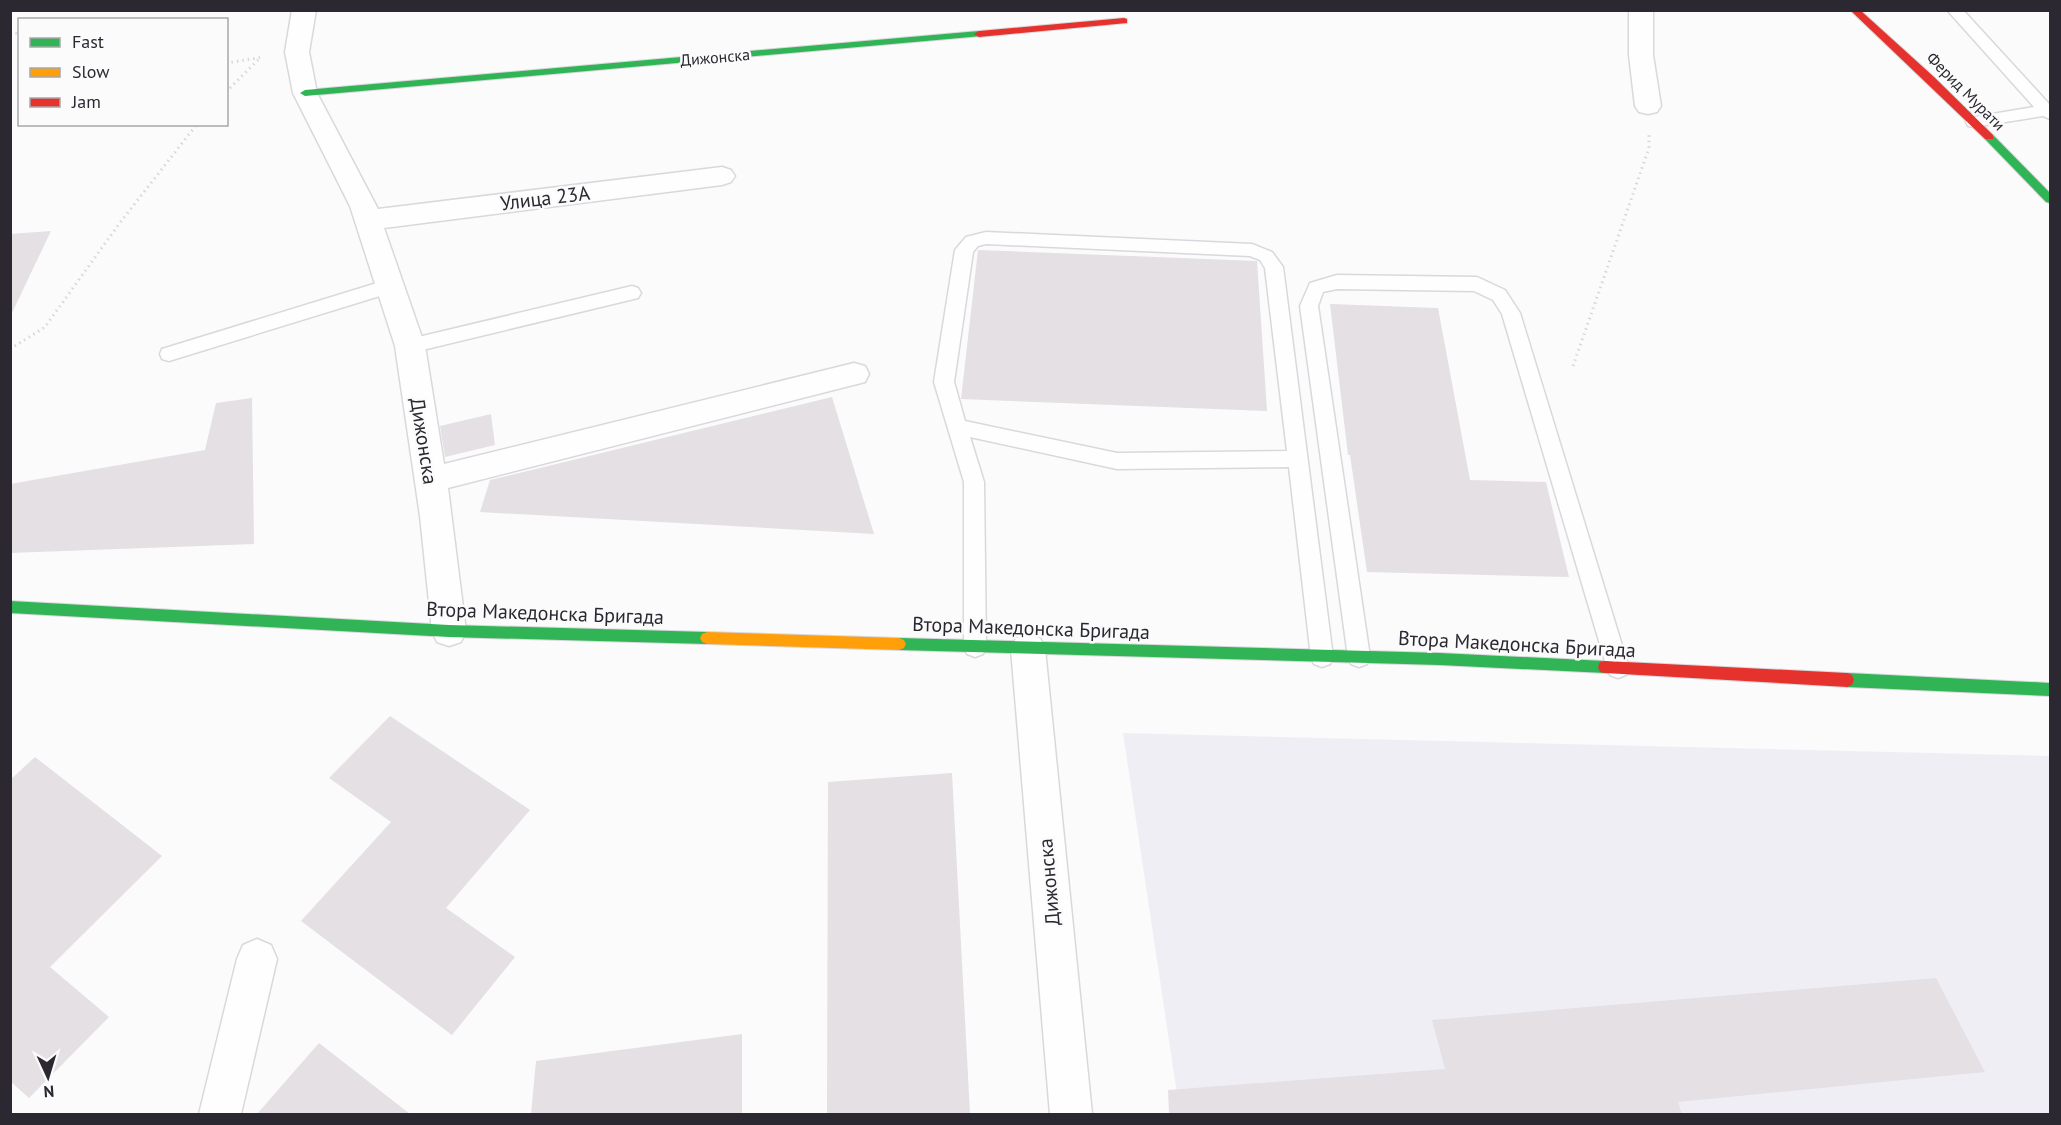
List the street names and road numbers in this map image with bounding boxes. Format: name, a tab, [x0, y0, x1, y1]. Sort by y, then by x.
street label: Дижонска	[679, 44, 751, 70]
street label: Ферид Мурати	[1923, 48, 2009, 134]
street label: Улица 23А	[499, 180, 592, 216]
street label: Дижонска	[404, 396, 444, 486]
street label: Втора Македонска Бригада	[426, 596, 664, 630]
street label: Втора Македонска Бригада	[912, 611, 1150, 645]
street label: Втора Македонска Бригада	[1398, 625, 1636, 663]
street label: Дижонска	[1032, 837, 1066, 927]

